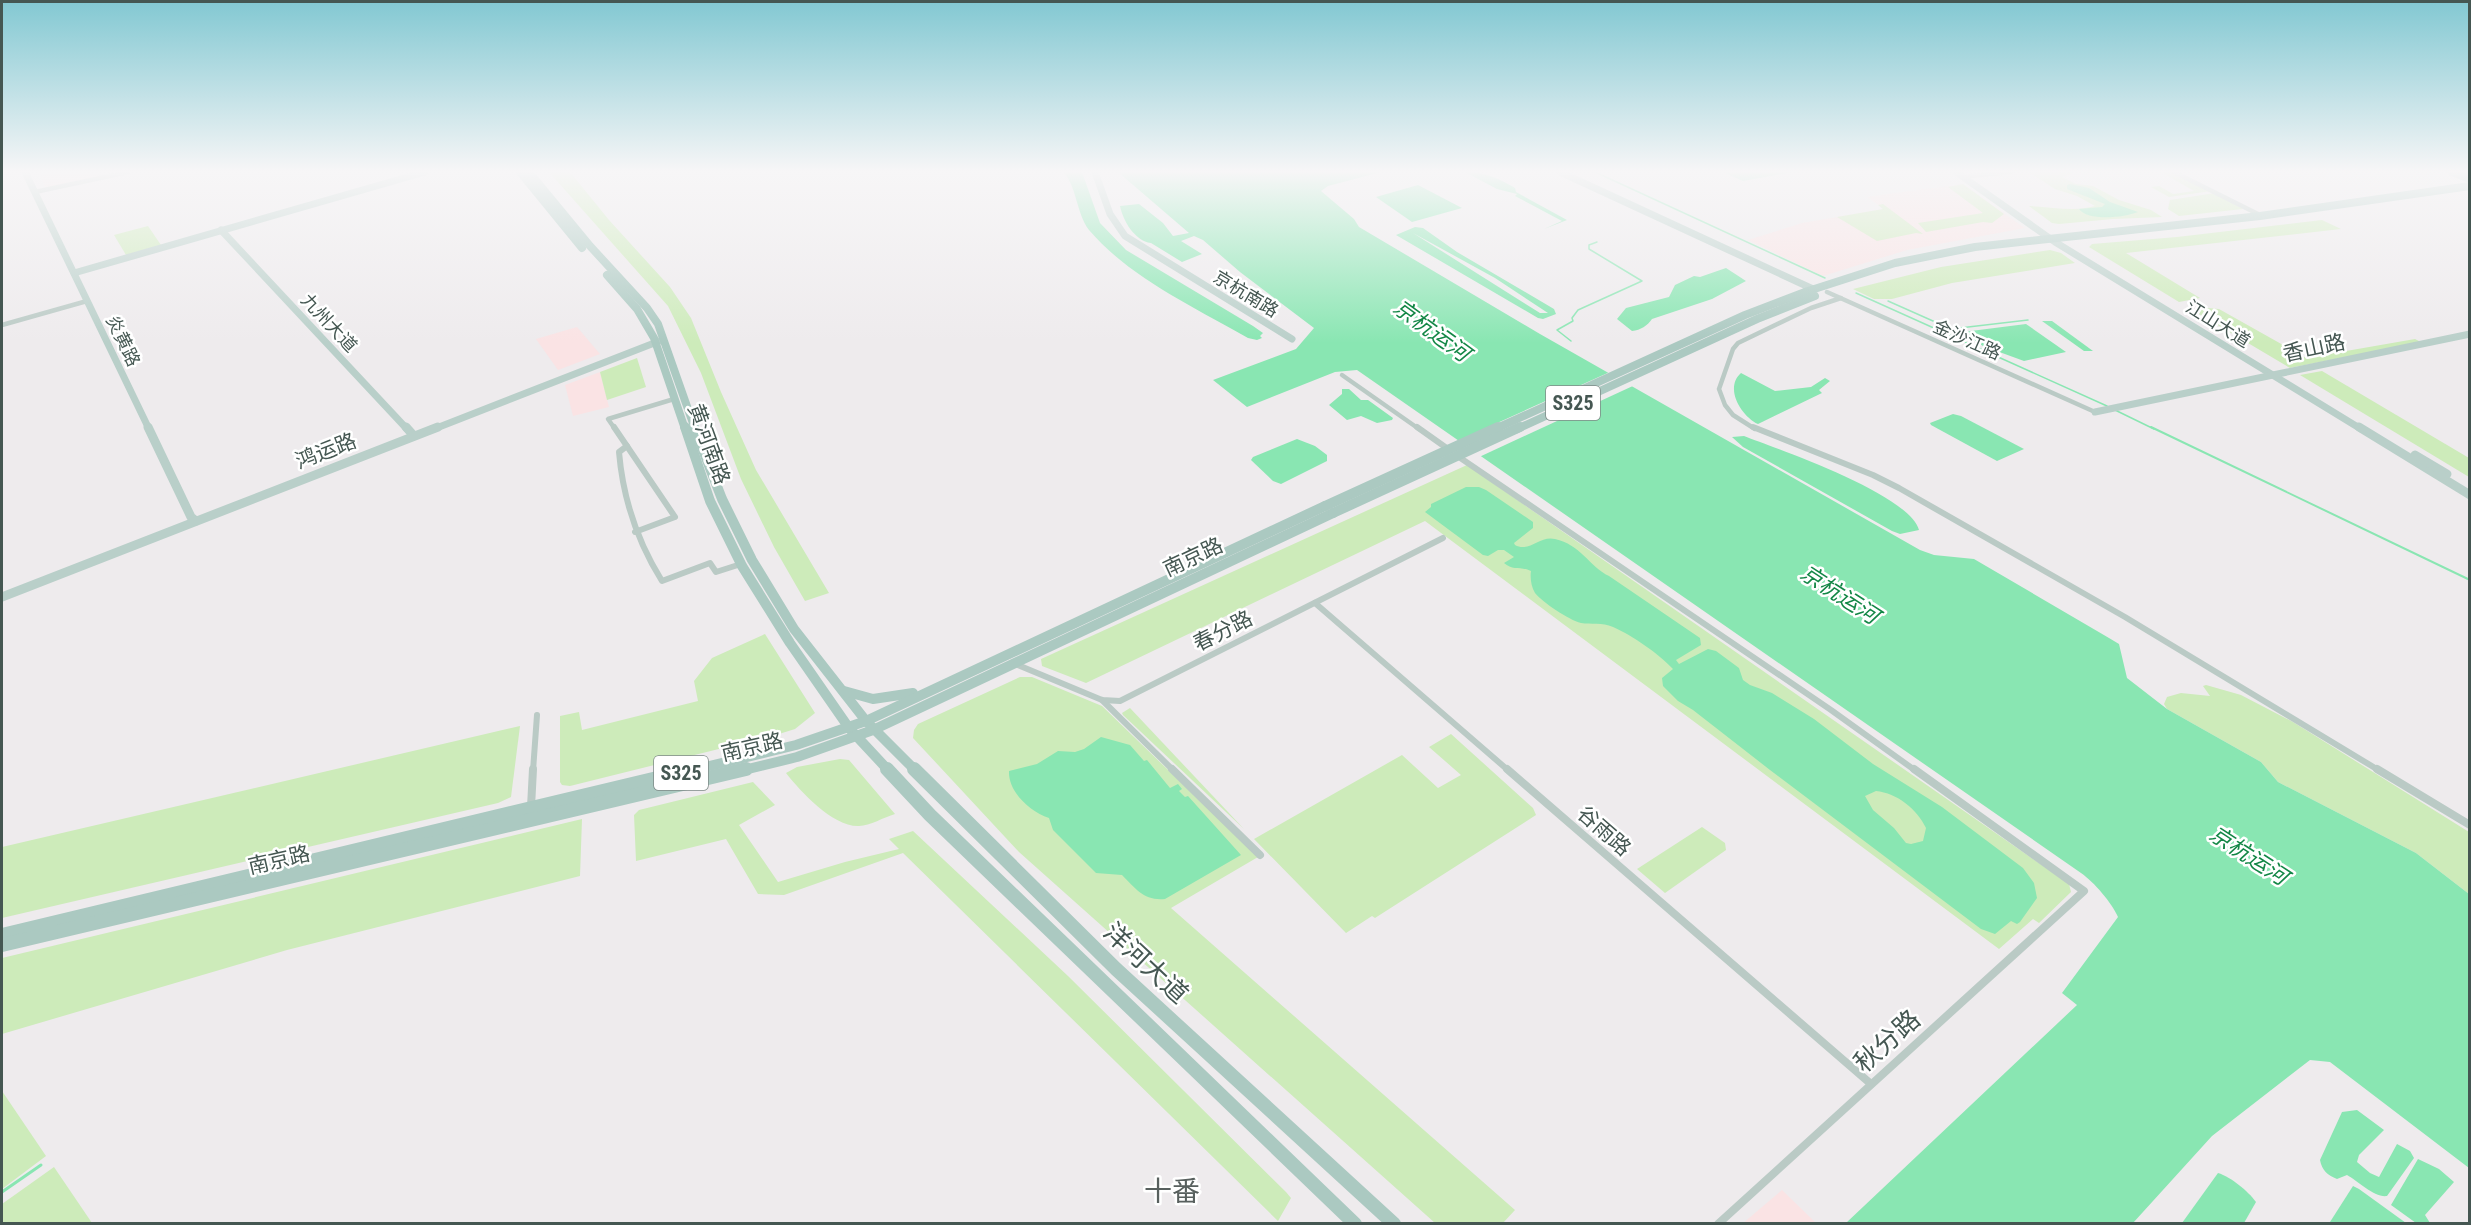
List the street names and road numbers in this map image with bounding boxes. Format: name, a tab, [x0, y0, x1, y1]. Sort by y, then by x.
street label: 京杭南路	[1210, 266, 1283, 321]
street label: 九州大道	[297, 289, 362, 356]
street label: 江山大道	[2182, 296, 2254, 352]
street label: 炎黄路	[102, 312, 145, 370]
street label: 金沙江路	[1930, 315, 2004, 364]
street label: 香山路	[2281, 330, 2347, 366]
road number: S325	[1546, 386, 1600, 420]
street label: 黄河南路	[683, 400, 735, 488]
street label: 鸿运路	[292, 429, 360, 473]
street label: 南京路	[1159, 533, 1227, 581]
street label: 春分路	[1189, 606, 1257, 656]
street label: 南京路	[719, 728, 785, 766]
road number: S325	[654, 756, 708, 790]
street label: 谷雨路	[1572, 801, 1636, 861]
street label: 南京路	[246, 841, 312, 879]
street label: 洋河大道	[1098, 917, 1194, 1009]
street label: 秋分路	[1848, 1004, 1926, 1078]

